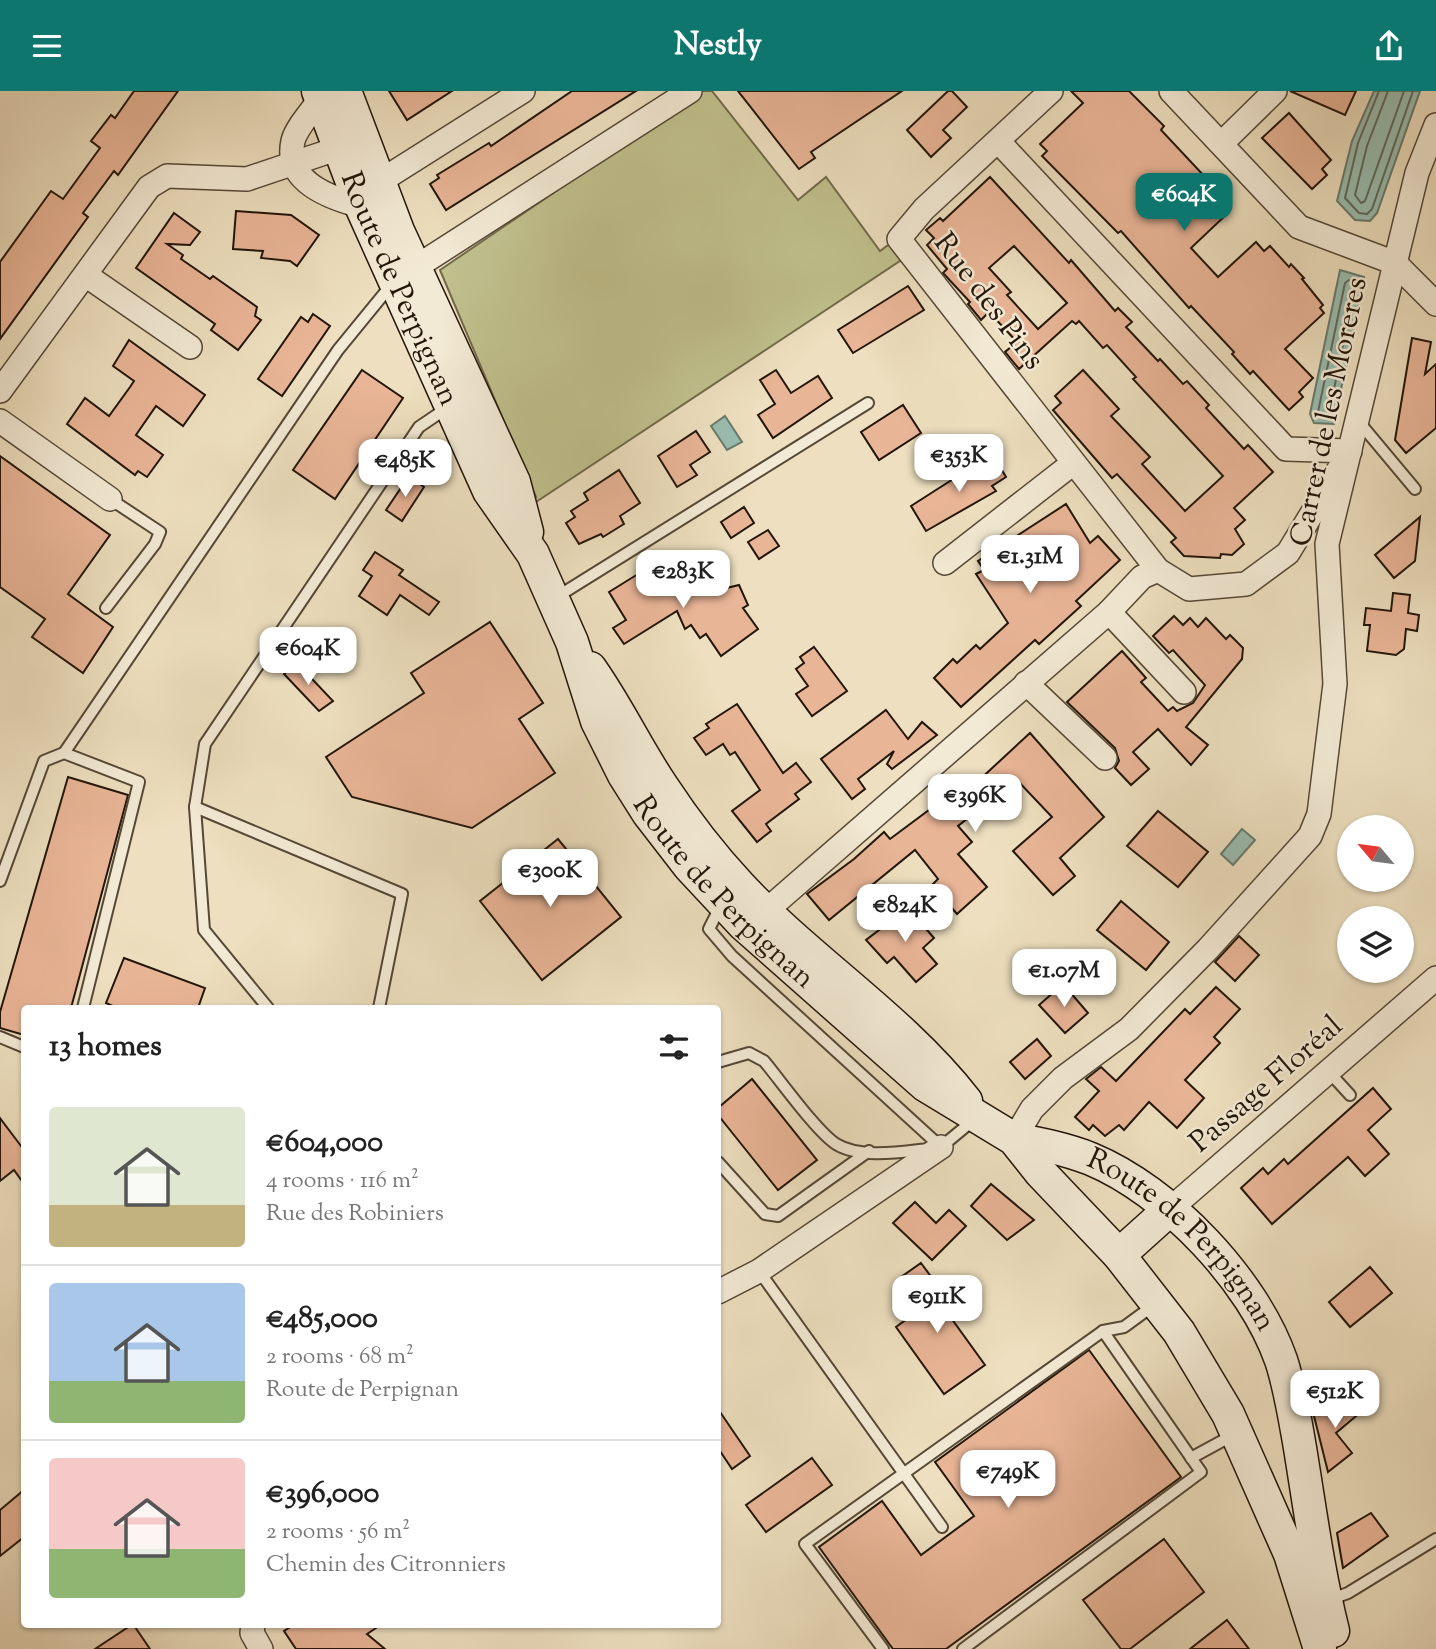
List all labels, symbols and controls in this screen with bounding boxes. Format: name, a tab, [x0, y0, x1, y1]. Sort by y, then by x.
text: Nestly	[674, 23, 762, 69]
icon: menu	[28, 27, 66, 65]
icon: share	[1370, 27, 1408, 65]
street label: Route de Perpignan	[329, 166, 470, 413]
pin: €604K	[1135, 173, 1233, 233]
text: €604K	[1152, 179, 1216, 212]
street label: Rue des Pins	[922, 225, 1054, 379]
street label: Carrer de les Moreres	[1280, 273, 1380, 551]
pin: €353K	[910, 435, 1008, 494]
pin: €485K	[356, 439, 454, 499]
text: €353K	[930, 440, 988, 473]
text: €485K	[375, 445, 435, 478]
pin: €1.31M	[973, 535, 1087, 595]
text: €1.31M	[997, 541, 1063, 574]
pin: €283K	[634, 551, 732, 610]
text: €283K	[652, 556, 714, 589]
pin: €604K	[259, 627, 357, 687]
text: €604K	[276, 633, 340, 666]
pin: €396K	[926, 775, 1024, 834]
text: €396K	[944, 780, 1006, 813]
street label: Route de Perpignan	[621, 788, 824, 999]
north arrow	[1337, 815, 1414, 893]
map controls	[1337, 815, 1414, 983]
pin: €300K	[501, 849, 599, 909]
text: €300K	[518, 855, 582, 888]
pin: €824K	[856, 885, 954, 944]
text: €824K	[873, 890, 937, 923]
button: layers	[1337, 906, 1414, 983]
pin: €1.07M	[1007, 949, 1121, 1009]
text: €1.07M	[1028, 955, 1100, 988]
street label: Passage Floréal	[1181, 1006, 1353, 1164]
text: 13 homes	[49, 1026, 162, 1069]
icon: filters	[655, 1028, 693, 1066]
text: €604,000	[266, 1122, 383, 1165]
icon: home	[105, 1135, 189, 1219]
street label: Route de Perpignan	[1080, 1138, 1287, 1339]
text: 4 rooms · 116 m²	[266, 1165, 419, 1198]
text: Rue des Robiniers	[266, 1198, 444, 1231]
pin: €911K	[888, 1275, 986, 1335]
text: €911K	[908, 1281, 966, 1314]
text: €485,000	[266, 1298, 378, 1341]
icon: home	[105, 1311, 189, 1395]
text: 2 rooms · 68 m²	[266, 1341, 414, 1374]
pin: €512K	[1286, 1371, 1384, 1430]
text: Route de Perpignan	[266, 1374, 459, 1407]
text: €512K	[1306, 1376, 1364, 1409]
pin: €749K	[959, 1451, 1057, 1510]
text: €749K	[976, 1456, 1040, 1489]
text: €396,000	[266, 1473, 379, 1516]
icon: home	[105, 1486, 189, 1570]
text: 2 rooms · 56 m²	[266, 1516, 410, 1549]
text: Chemin des Citronniers	[266, 1549, 506, 1582]

